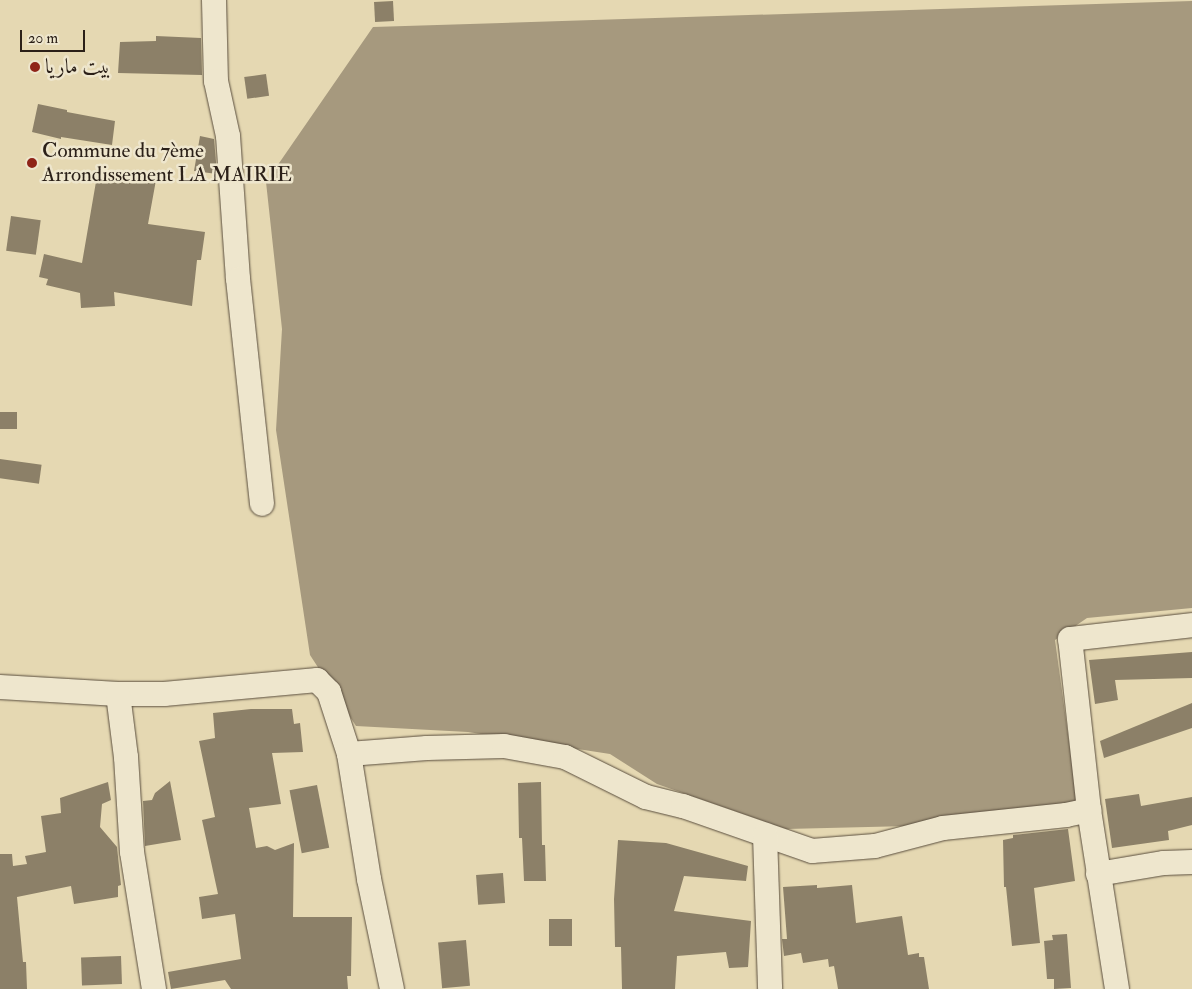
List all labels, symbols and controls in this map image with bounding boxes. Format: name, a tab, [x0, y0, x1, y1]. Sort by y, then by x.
scale bar	[22, 20, 88, 52]
text: 20 m	[28, 29, 58, 48]
place label: بيت ماريا	[45, 54, 111, 80]
marker: بيت ماريا	[29, 61, 41, 73]
place label: Commune du 7ème Arrondissement LA MAIRIE	[42, 138, 292, 188]
marker: Commune du 7ème Arrondissement LA MAIRIE	[26, 157, 38, 169]

